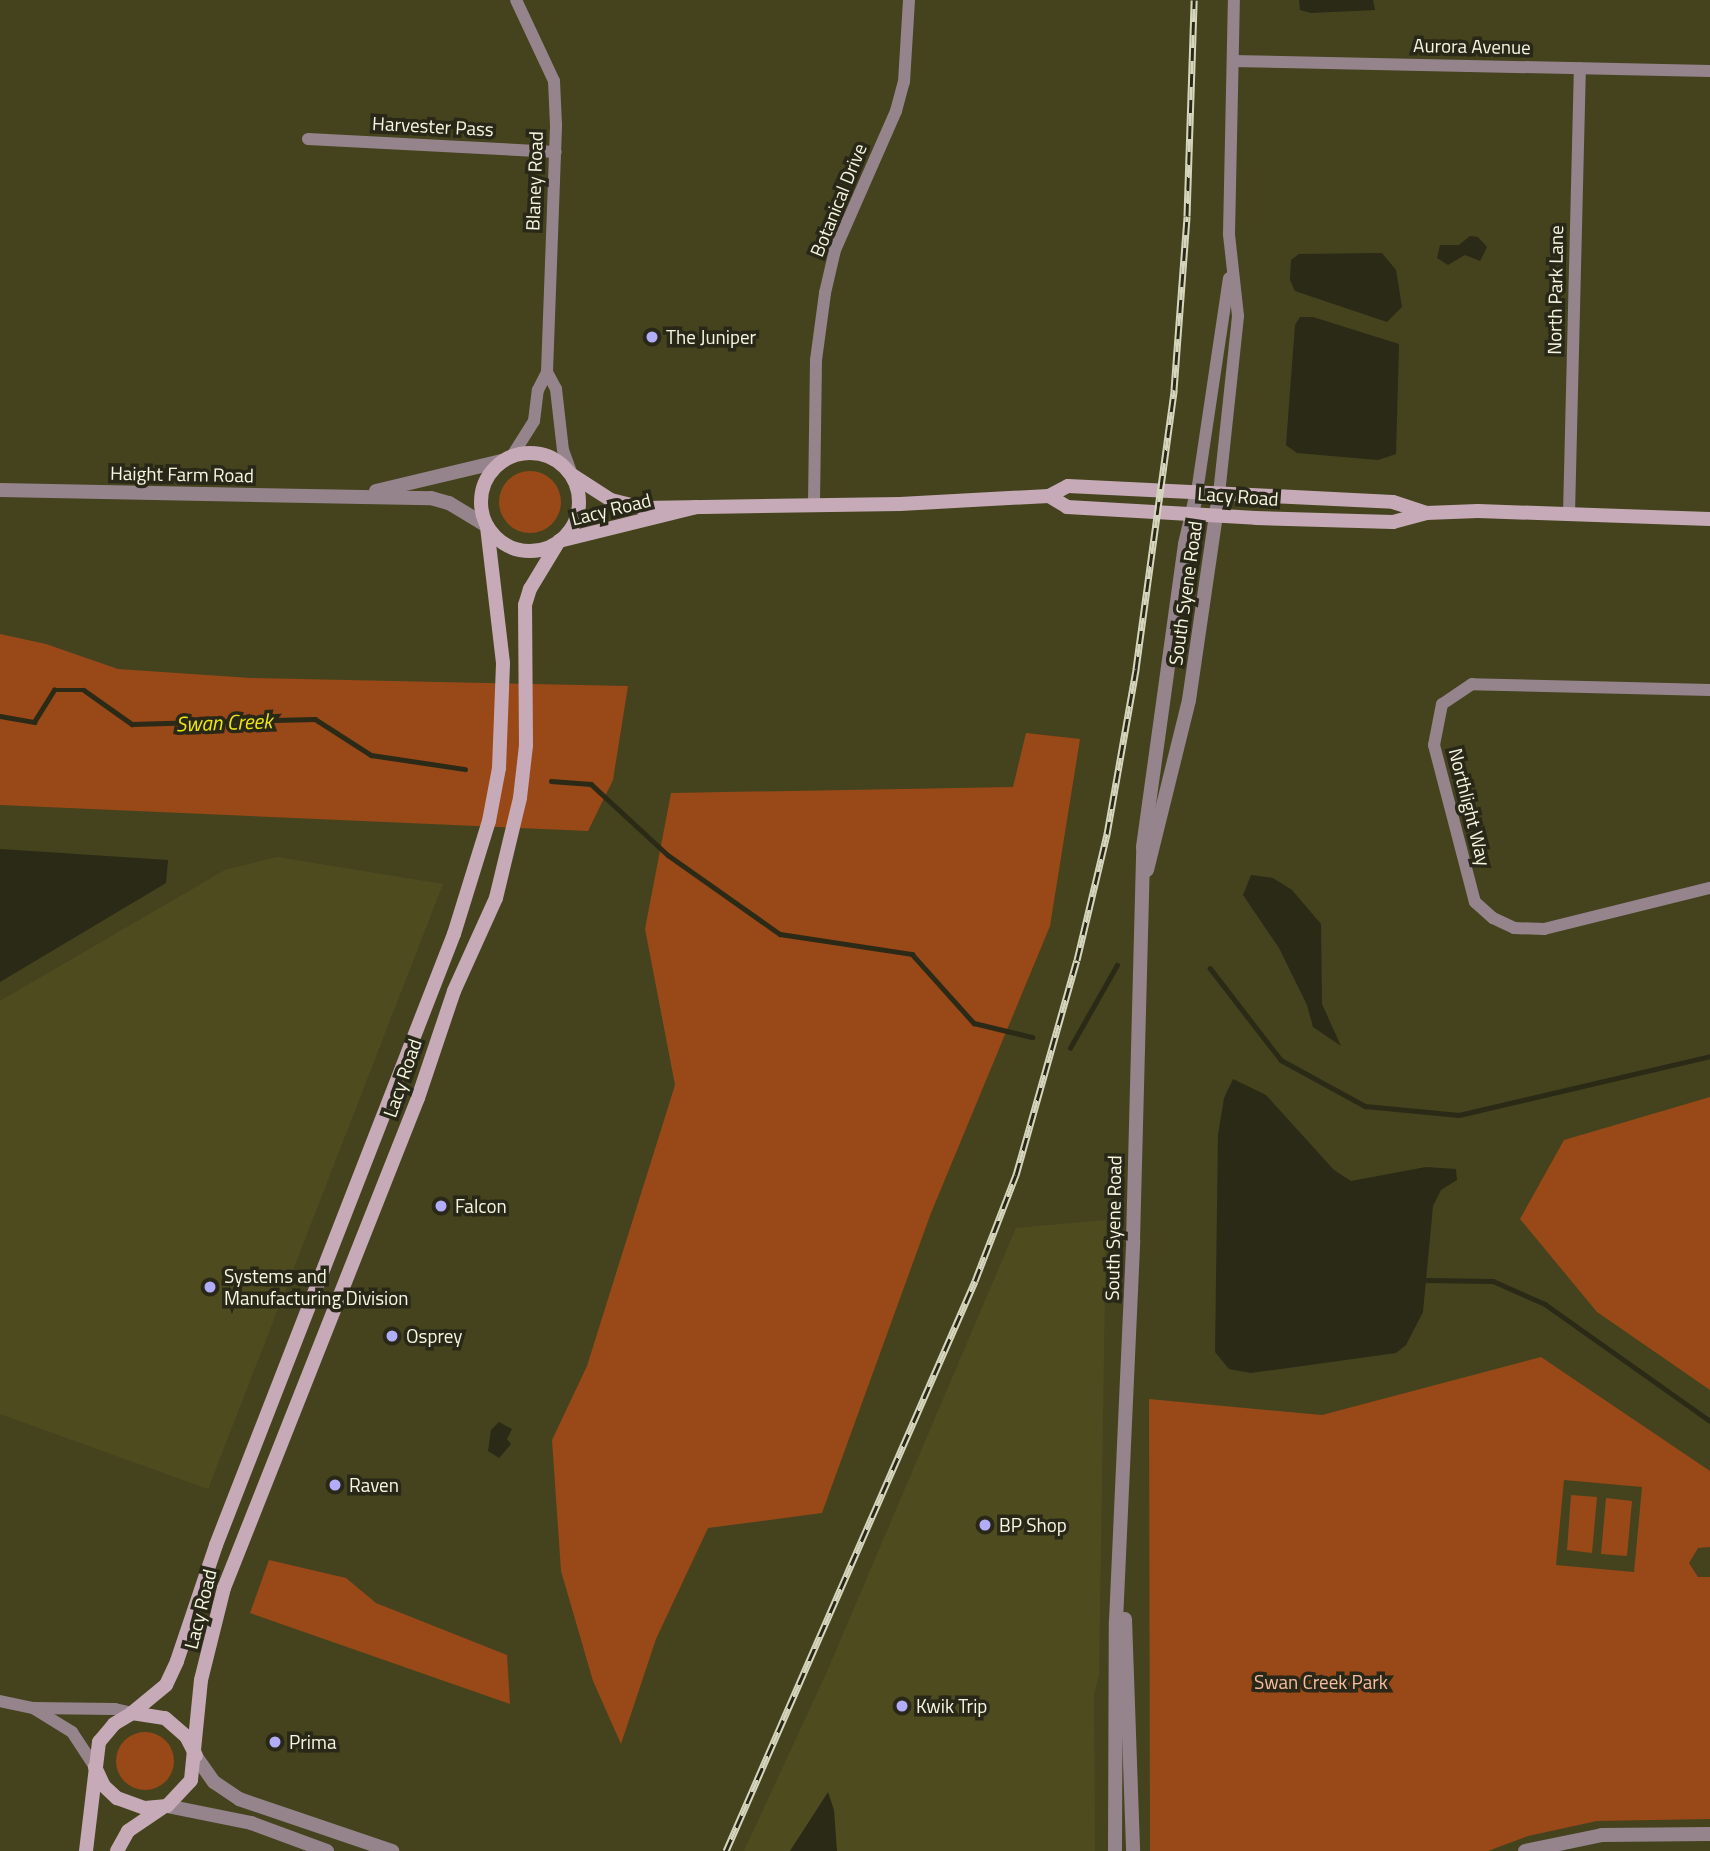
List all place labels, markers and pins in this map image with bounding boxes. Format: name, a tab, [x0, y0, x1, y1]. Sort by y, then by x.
place label: The Juniper	[666, 326, 756, 348]
marker: The Juniper	[644, 329, 660, 345]
place label: Falcon	[455, 1195, 507, 1217]
marker: Falcon	[433, 1198, 449, 1214]
place label: Systems and Manufacturing Division	[224, 1265, 408, 1309]
marker: Systems and Manufacturing Division	[202, 1279, 218, 1295]
place label: Osprey	[406, 1325, 462, 1347]
marker: Osprey	[384, 1328, 400, 1344]
place label: Raven	[349, 1474, 399, 1496]
marker: Raven	[327, 1477, 343, 1493]
place label: BP Shop	[999, 1514, 1067, 1536]
marker: BP Shop	[977, 1517, 993, 1533]
place label: Kwik Trip	[916, 1695, 987, 1717]
marker: Kwik Trip	[894, 1698, 910, 1714]
place label: Prima	[289, 1731, 336, 1753]
marker: Prima	[267, 1734, 283, 1750]

